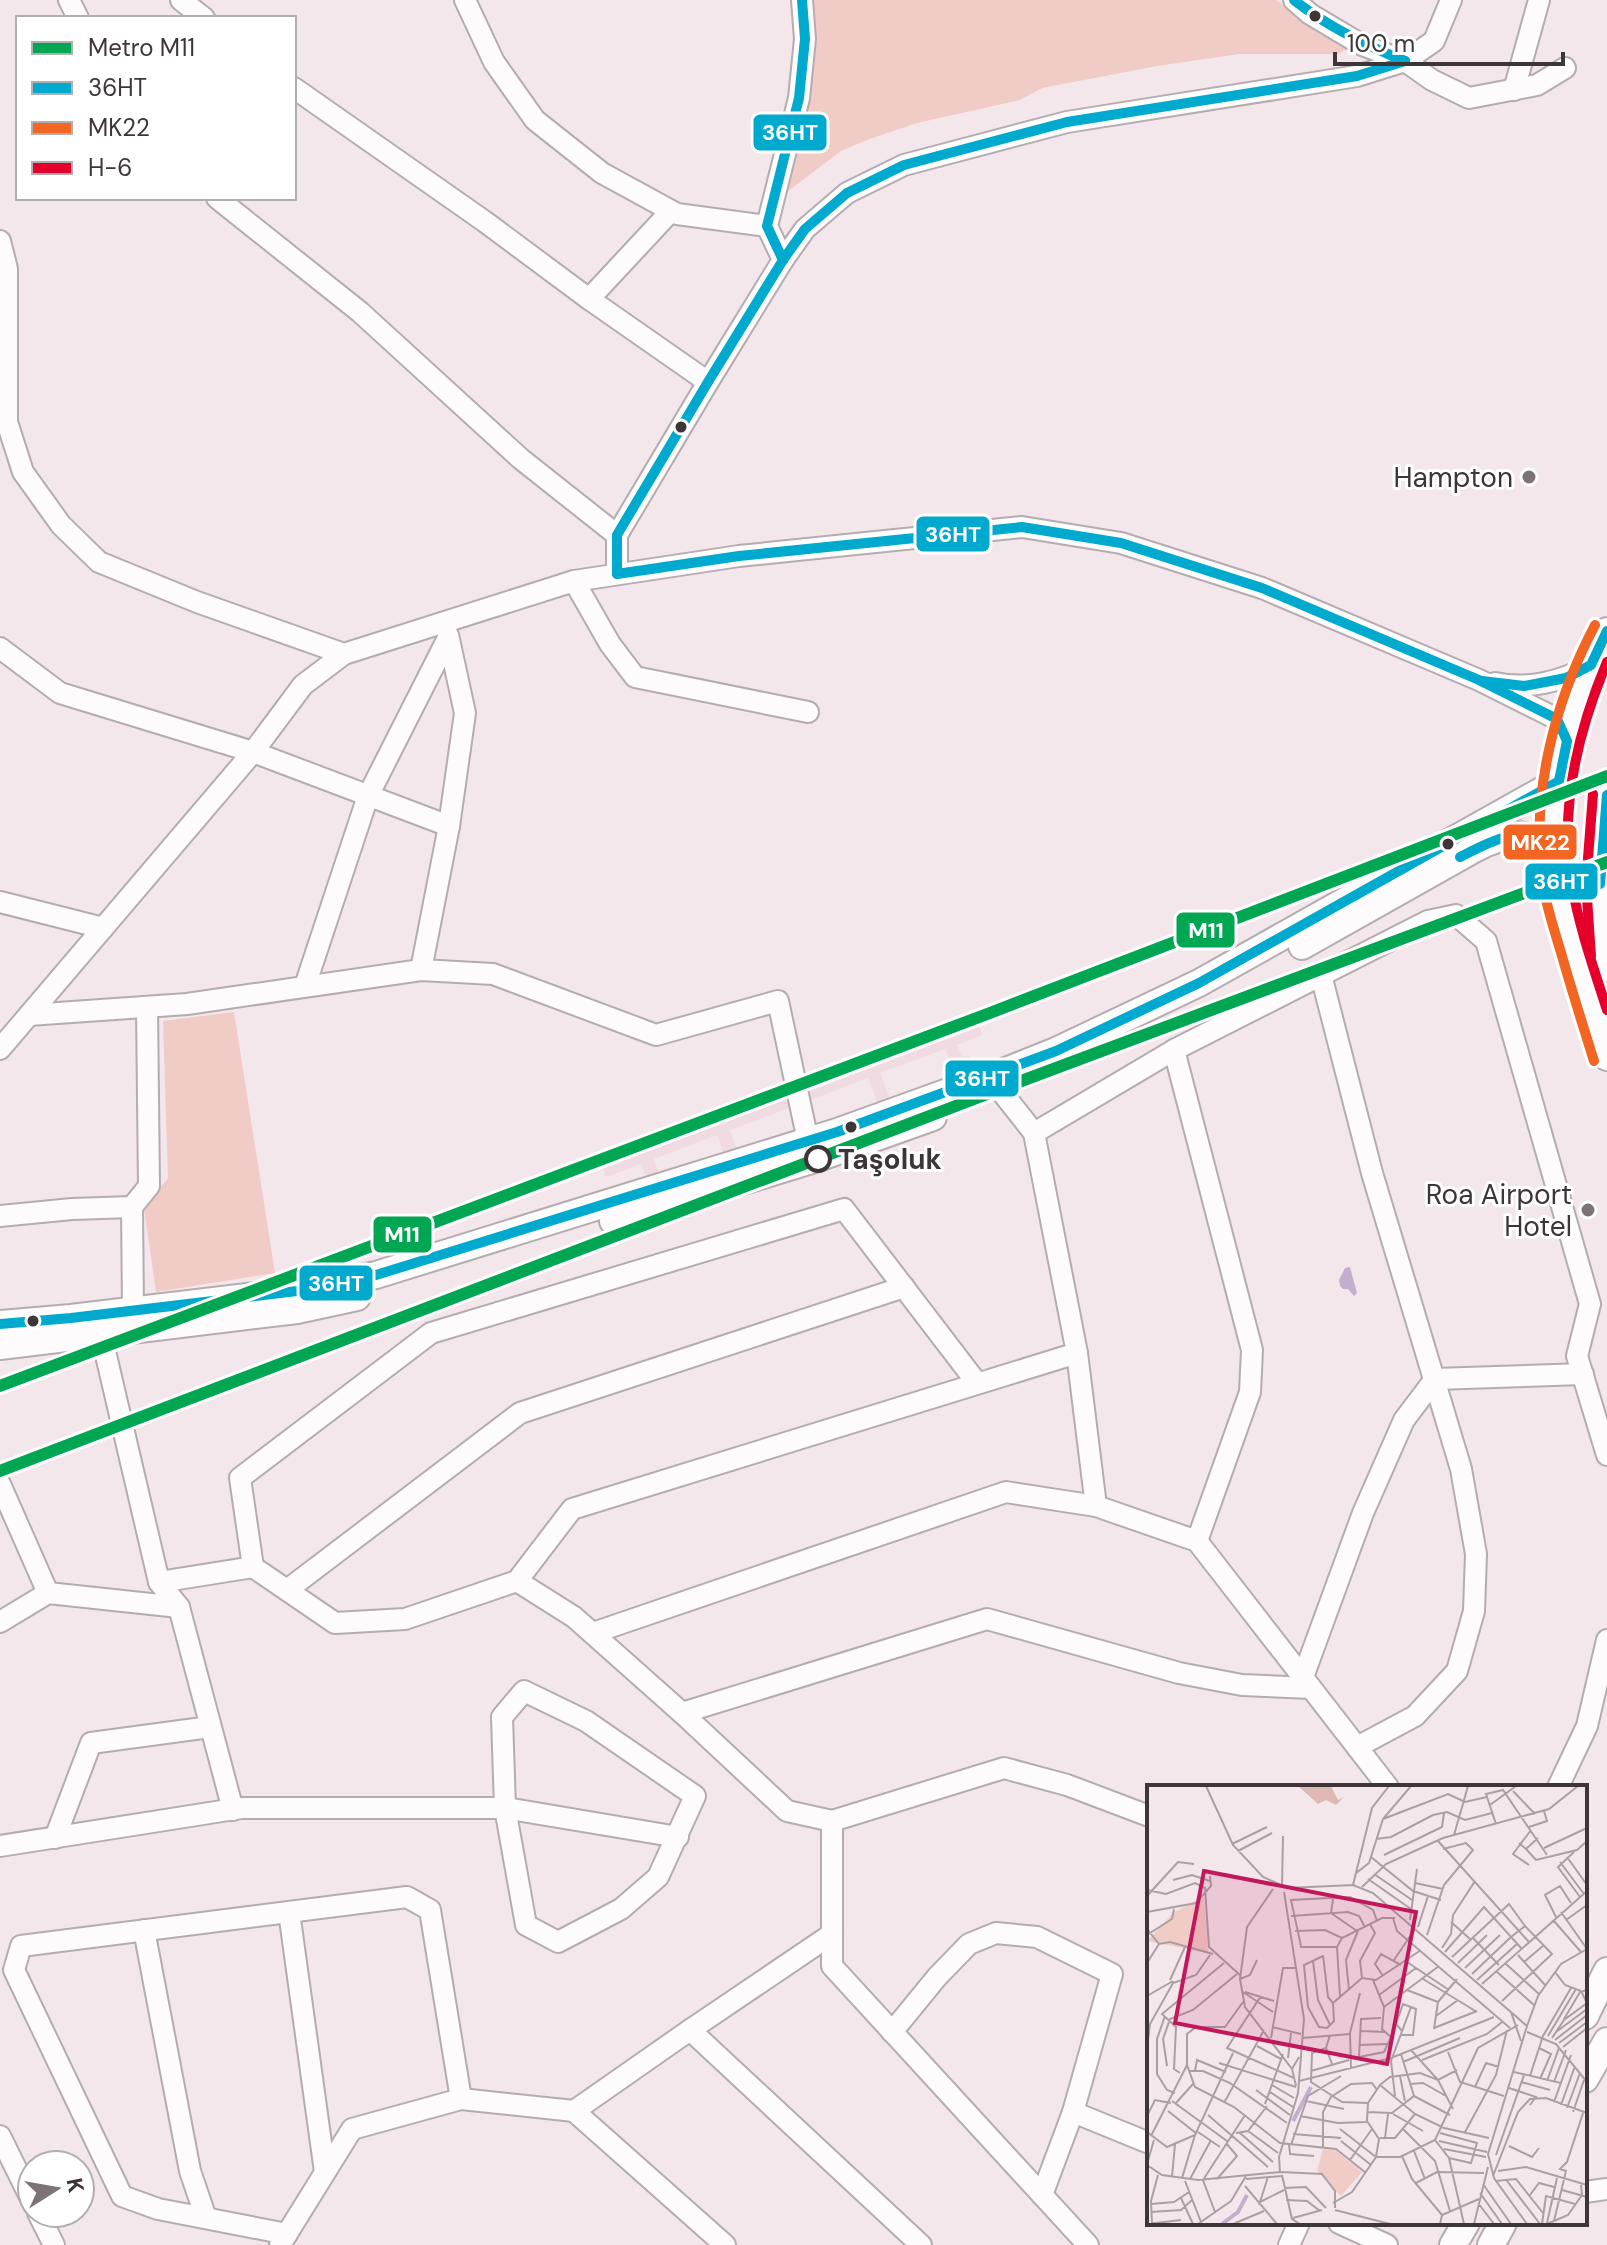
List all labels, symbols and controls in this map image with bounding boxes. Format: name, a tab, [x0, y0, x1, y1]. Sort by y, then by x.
unlabelled marker	[1307, 8, 1323, 24]
legend	[16, 16, 296, 200]
scale bar	[1335, 16, 1563, 66]
text: 100 m	[1347, 28, 1415, 59]
text: Metro M11	[88, 32, 195, 63]
text: 36HT	[88, 72, 147, 103]
text: MK22	[88, 112, 150, 143]
line badge: 36HT	[752, 113, 828, 152]
text: 36HT	[762, 118, 818, 147]
text: H-6	[88, 152, 132, 183]
unlabelled marker	[673, 419, 689, 435]
place label: Hampton	[1394, 459, 1513, 496]
marker: Hampton	[1520, 468, 1538, 486]
line badge: 36HT	[915, 515, 991, 553]
text: 36HT	[925, 520, 981, 549]
line badge: MK22	[1502, 823, 1578, 861]
text: MK22	[1510, 828, 1570, 857]
unlabelled marker	[1440, 836, 1456, 852]
line badge: 36HT	[1524, 862, 1599, 901]
text: 36HT	[1533, 867, 1589, 896]
line badge: M11	[1175, 911, 1236, 949]
text: M11	[1188, 916, 1224, 945]
line badge: 36HT	[944, 1059, 1020, 1098]
text: 36HT	[954, 1064, 1010, 1093]
unlabelled marker	[843, 1119, 859, 1135]
place label: Taşoluk	[838, 1141, 942, 1178]
marker: Taşoluk	[805, 1146, 831, 1172]
place label: Roa Airport Hotel	[1426, 1176, 1572, 1245]
marker: Roa Airport Hotel	[1579, 1201, 1597, 1219]
line badge: M11	[372, 1215, 433, 1254]
text: M11	[384, 1220, 420, 1249]
line badge: 36HT	[298, 1264, 374, 1302]
text: 36HT	[308, 1269, 364, 1298]
unlabelled marker	[25, 1313, 41, 1329]
inset map	[1147, 1785, 1587, 2225]
north arrow	[16, 2149, 96, 2229]
text: K	[60, 2175, 91, 2195]

